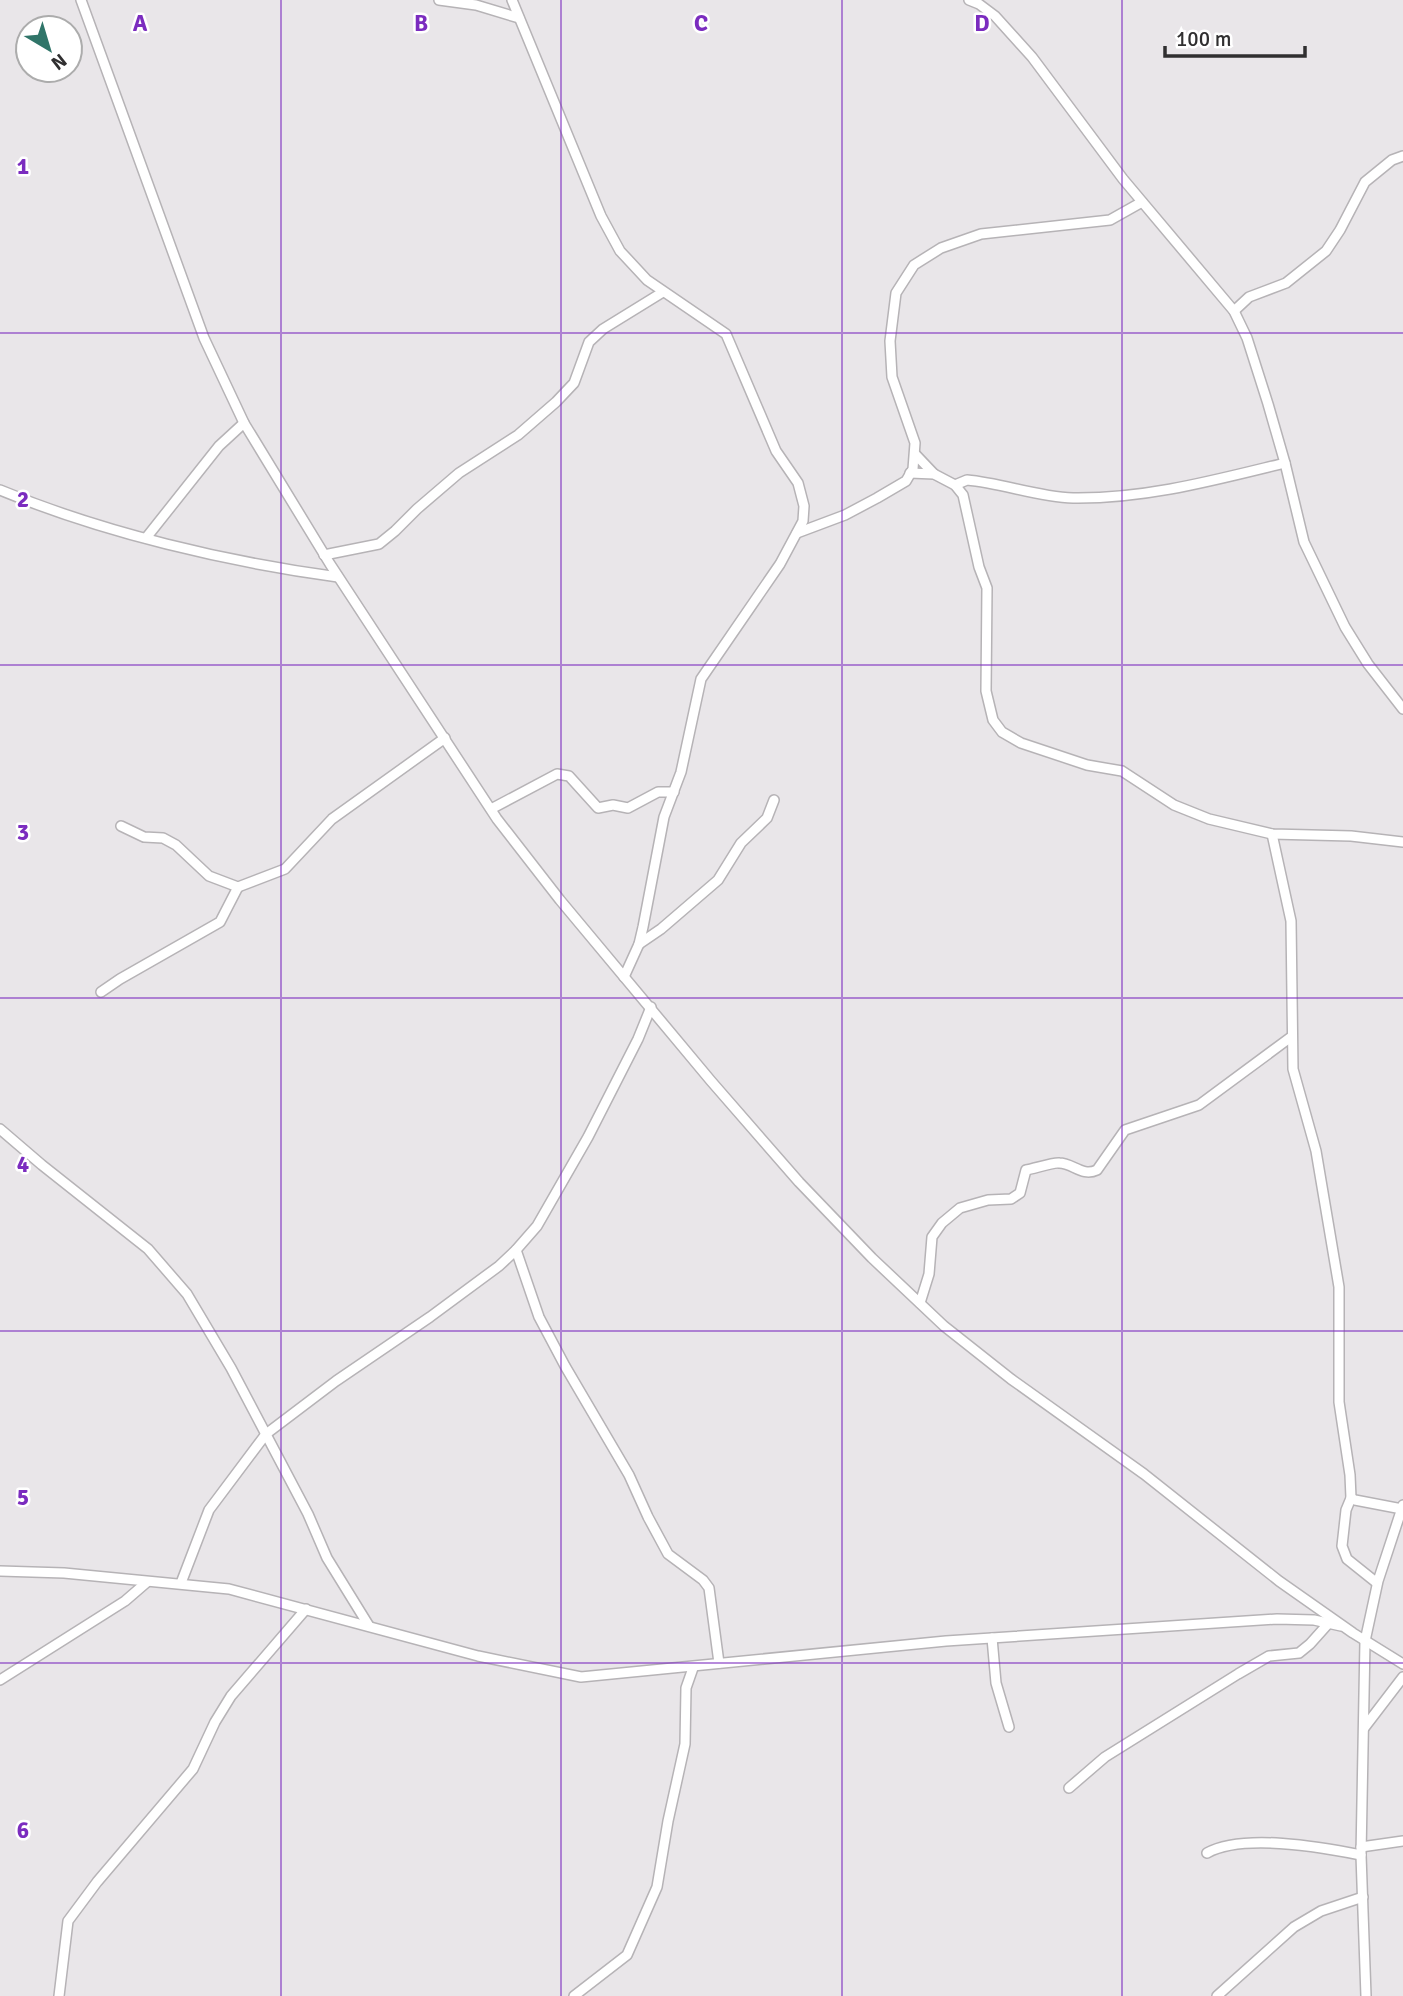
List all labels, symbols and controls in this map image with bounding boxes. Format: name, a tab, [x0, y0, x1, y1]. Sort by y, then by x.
text: A	[133, 9, 148, 38]
text: B	[414, 9, 428, 38]
text: C	[694, 9, 708, 38]
text: D	[974, 9, 990, 38]
north arrow	[14, 14, 84, 84]
scale bar	[1165, 14, 1305, 58]
text: 100 m	[1176, 26, 1231, 52]
text: N	[46, 48, 71, 75]
text: 1	[17, 152, 29, 181]
text: 2	[17, 485, 29, 514]
text: 3	[17, 818, 29, 847]
text: 4	[17, 1150, 29, 1179]
text: 5	[17, 1483, 29, 1512]
text: 6	[17, 1816, 29, 1845]

